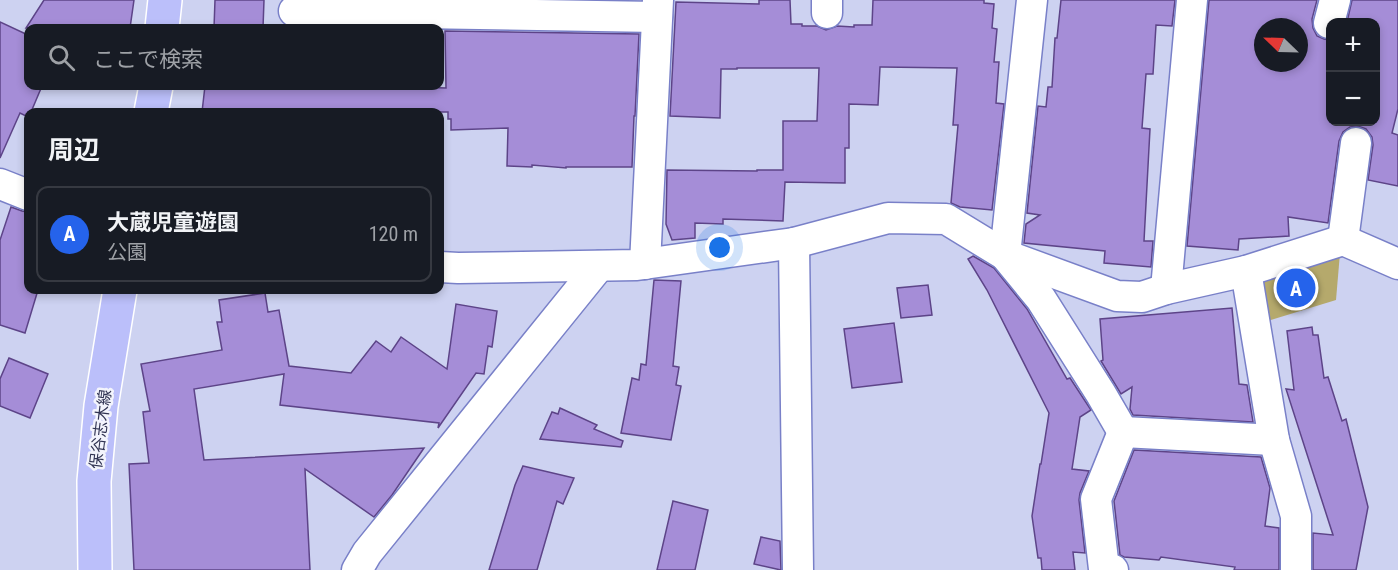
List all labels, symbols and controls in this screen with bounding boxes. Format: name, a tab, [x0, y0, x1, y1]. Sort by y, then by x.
north arrow	[1254, 18, 1308, 72]
map controls	[1326, 18, 1380, 126]
button: +	[1326, 18, 1380, 72]
search box	[24, 24, 444, 90]
icon: search	[45, 41, 78, 74]
text: ここで検索	[93, 47, 203, 72]
button: −	[1326, 72, 1380, 126]
text: 周辺	[48, 135, 100, 165]
text: 大蔵児童遊園	[107, 210, 239, 235]
text: A	[64, 222, 75, 246]
text: 120 m	[369, 222, 418, 246]
your location	[705, 233, 734, 262]
text: 公園	[107, 240, 147, 264]
pin: A	[1276, 266, 1316, 310]
street label: 保谷志木線	[86, 388, 115, 470]

